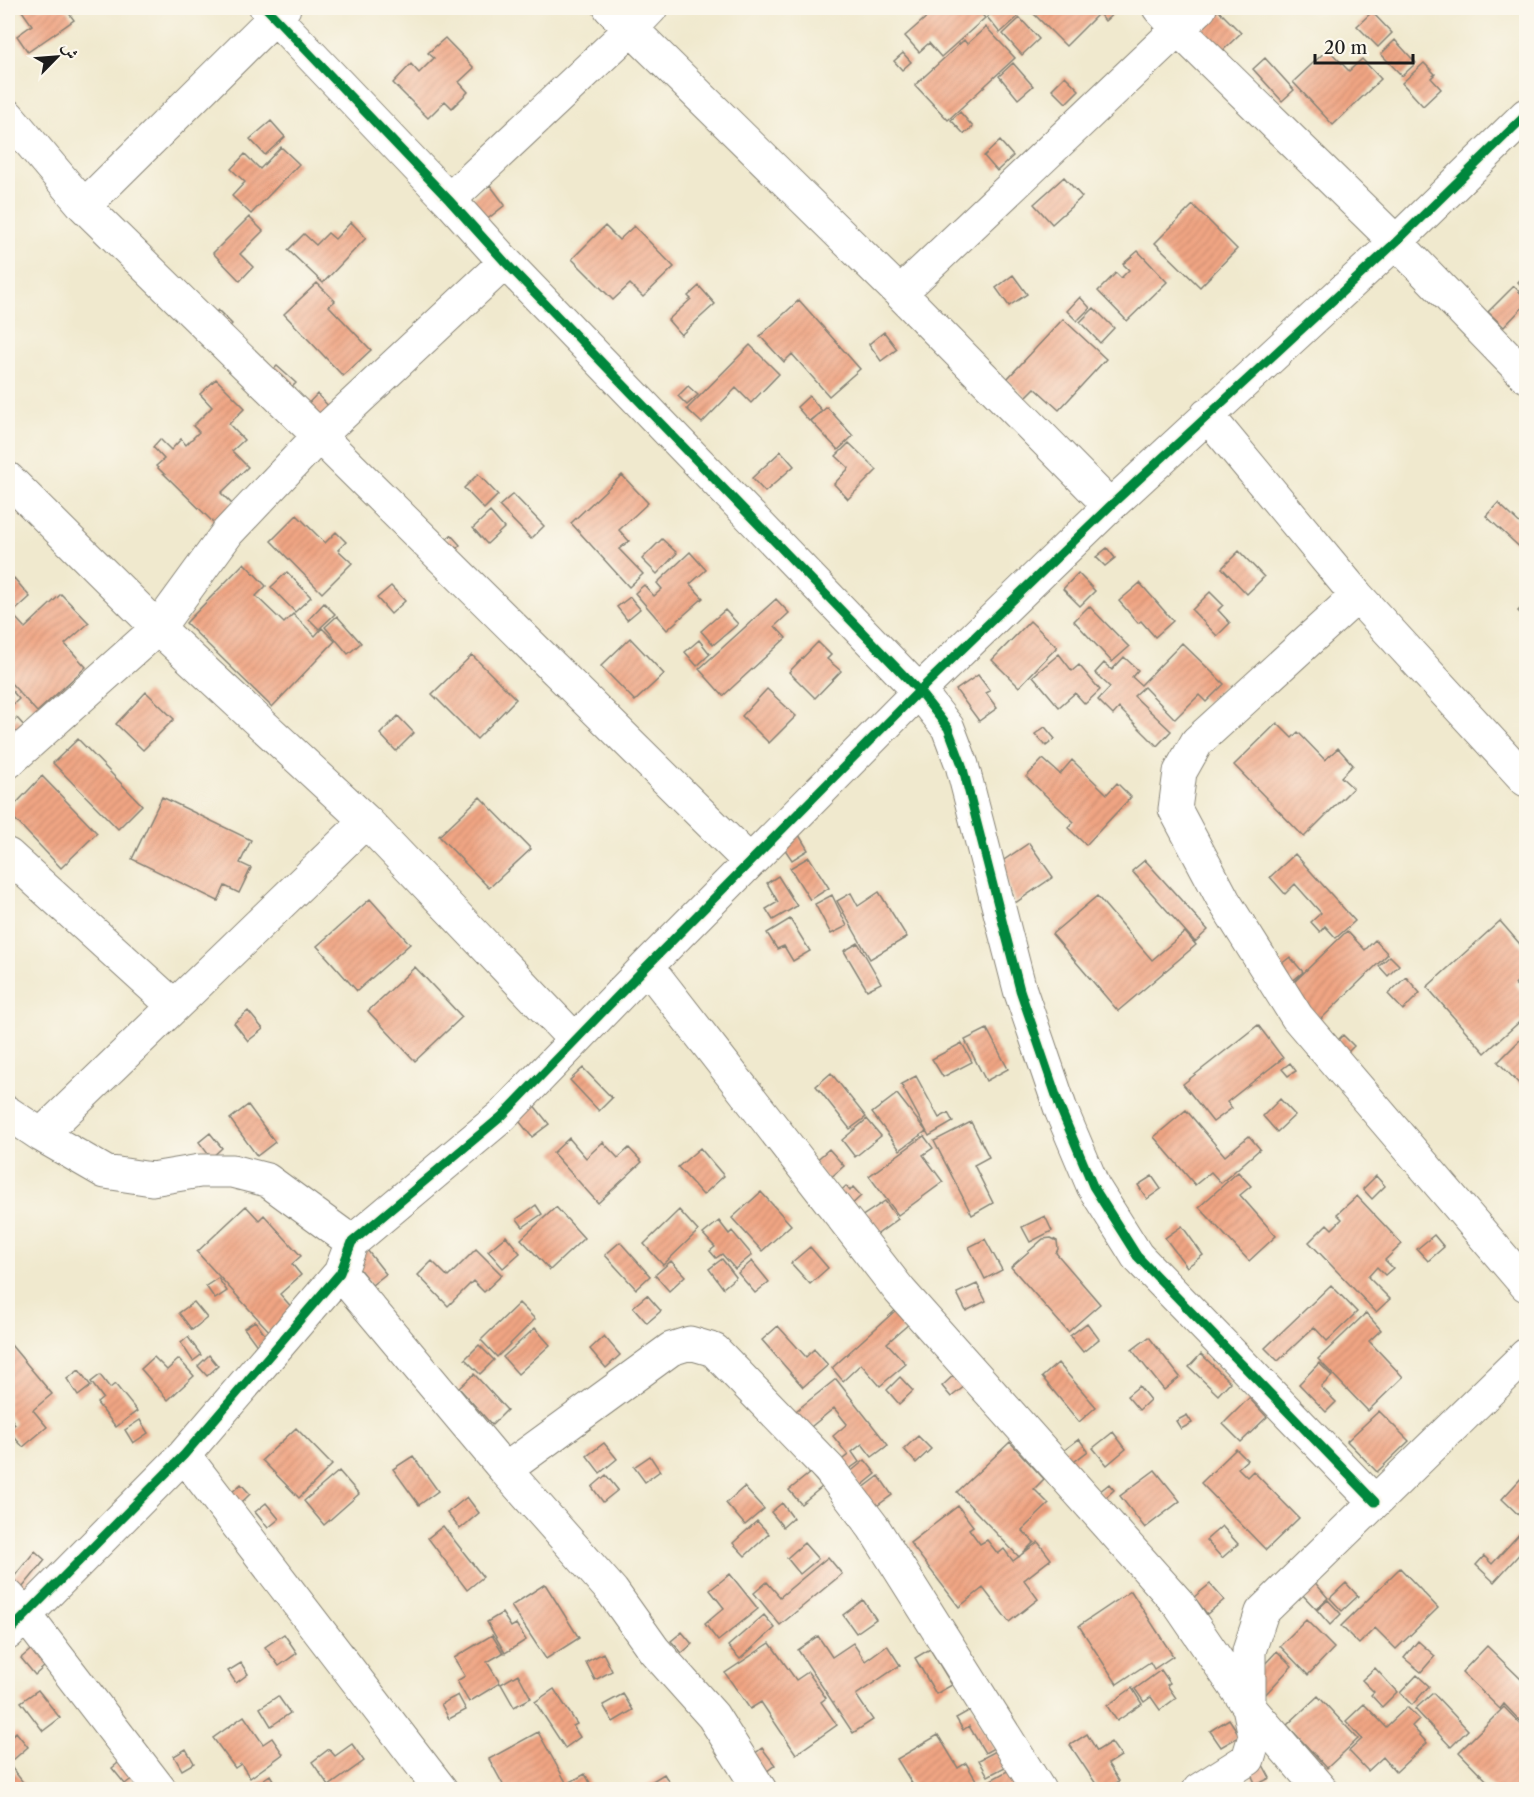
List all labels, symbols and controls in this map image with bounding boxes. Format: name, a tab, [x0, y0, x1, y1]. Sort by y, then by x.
north arrow	[27, 27, 87, 87]
scale bar	[1315, 27, 1412, 65]
text: 20 m	[1324, 37, 1368, 59]
text: ش	[58, 39, 83, 62]

